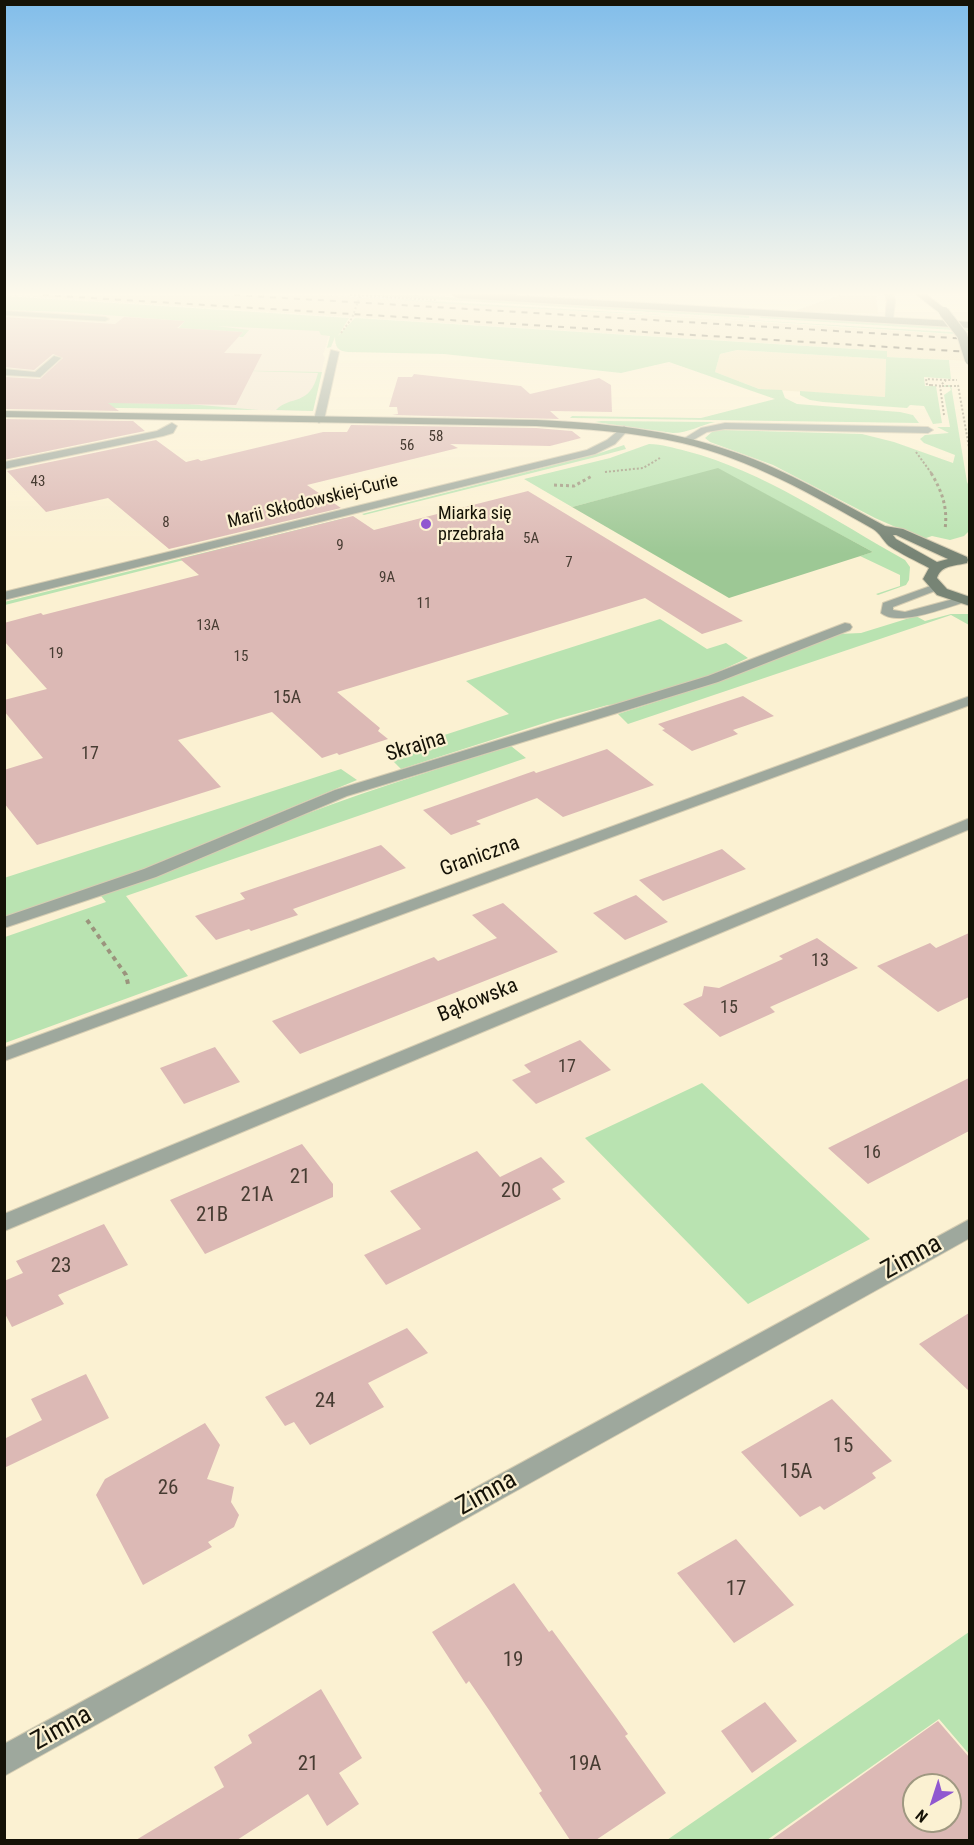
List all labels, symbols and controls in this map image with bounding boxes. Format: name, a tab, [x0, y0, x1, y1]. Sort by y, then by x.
house number: 58	[429, 428, 443, 446]
house number: 56	[400, 437, 414, 455]
street label: Marii Skłodowskiej-Curie	[225, 470, 401, 534]
house number: 43	[31, 473, 45, 491]
place label: Miarka się przebrała	[438, 503, 511, 546]
house number: 8	[162, 514, 170, 532]
marker: Miarka się przebrała	[419, 517, 433, 531]
house number: 5A	[523, 530, 539, 548]
house number: 9	[336, 537, 344, 555]
house number: 7	[565, 554, 573, 572]
house number: 9A	[379, 569, 395, 587]
house number: 11	[417, 595, 431, 613]
house number: 13A	[196, 617, 220, 635]
house number: 19	[49, 645, 63, 663]
house number: 15	[234, 648, 248, 666]
house number: 15A	[273, 687, 301, 709]
street label: Skrajna	[383, 726, 449, 768]
house number: 17	[81, 743, 99, 765]
street label: Graniczna	[437, 831, 523, 883]
house number: 13	[811, 950, 829, 972]
street label: Bąkowska	[434, 974, 522, 1028]
house number: 15	[720, 997, 738, 1019]
house number: 17	[558, 1056, 576, 1078]
house number: 16	[863, 1142, 881, 1164]
house number: 21	[290, 1165, 310, 1191]
house number: 20	[501, 1179, 521, 1205]
house number: 21A	[241, 1183, 273, 1209]
house number: 21B	[196, 1203, 228, 1229]
street label: Zimna	[876, 1229, 948, 1287]
house number: 23	[51, 1254, 71, 1280]
house number: 24	[315, 1389, 335, 1415]
house number: 15	[833, 1434, 853, 1460]
house number: 15A	[780, 1460, 812, 1486]
street label: Zimna	[451, 1465, 523, 1523]
house number: 26	[158, 1476, 178, 1502]
house number: 17	[726, 1577, 746, 1603]
house number: 19	[503, 1648, 523, 1674]
street label: Zimna	[26, 1700, 98, 1758]
house number: 21	[298, 1752, 318, 1778]
house number: 19A	[569, 1752, 601, 1778]
north arrow	[902, 1773, 962, 1833]
text: N	[912, 1805, 931, 1826]

